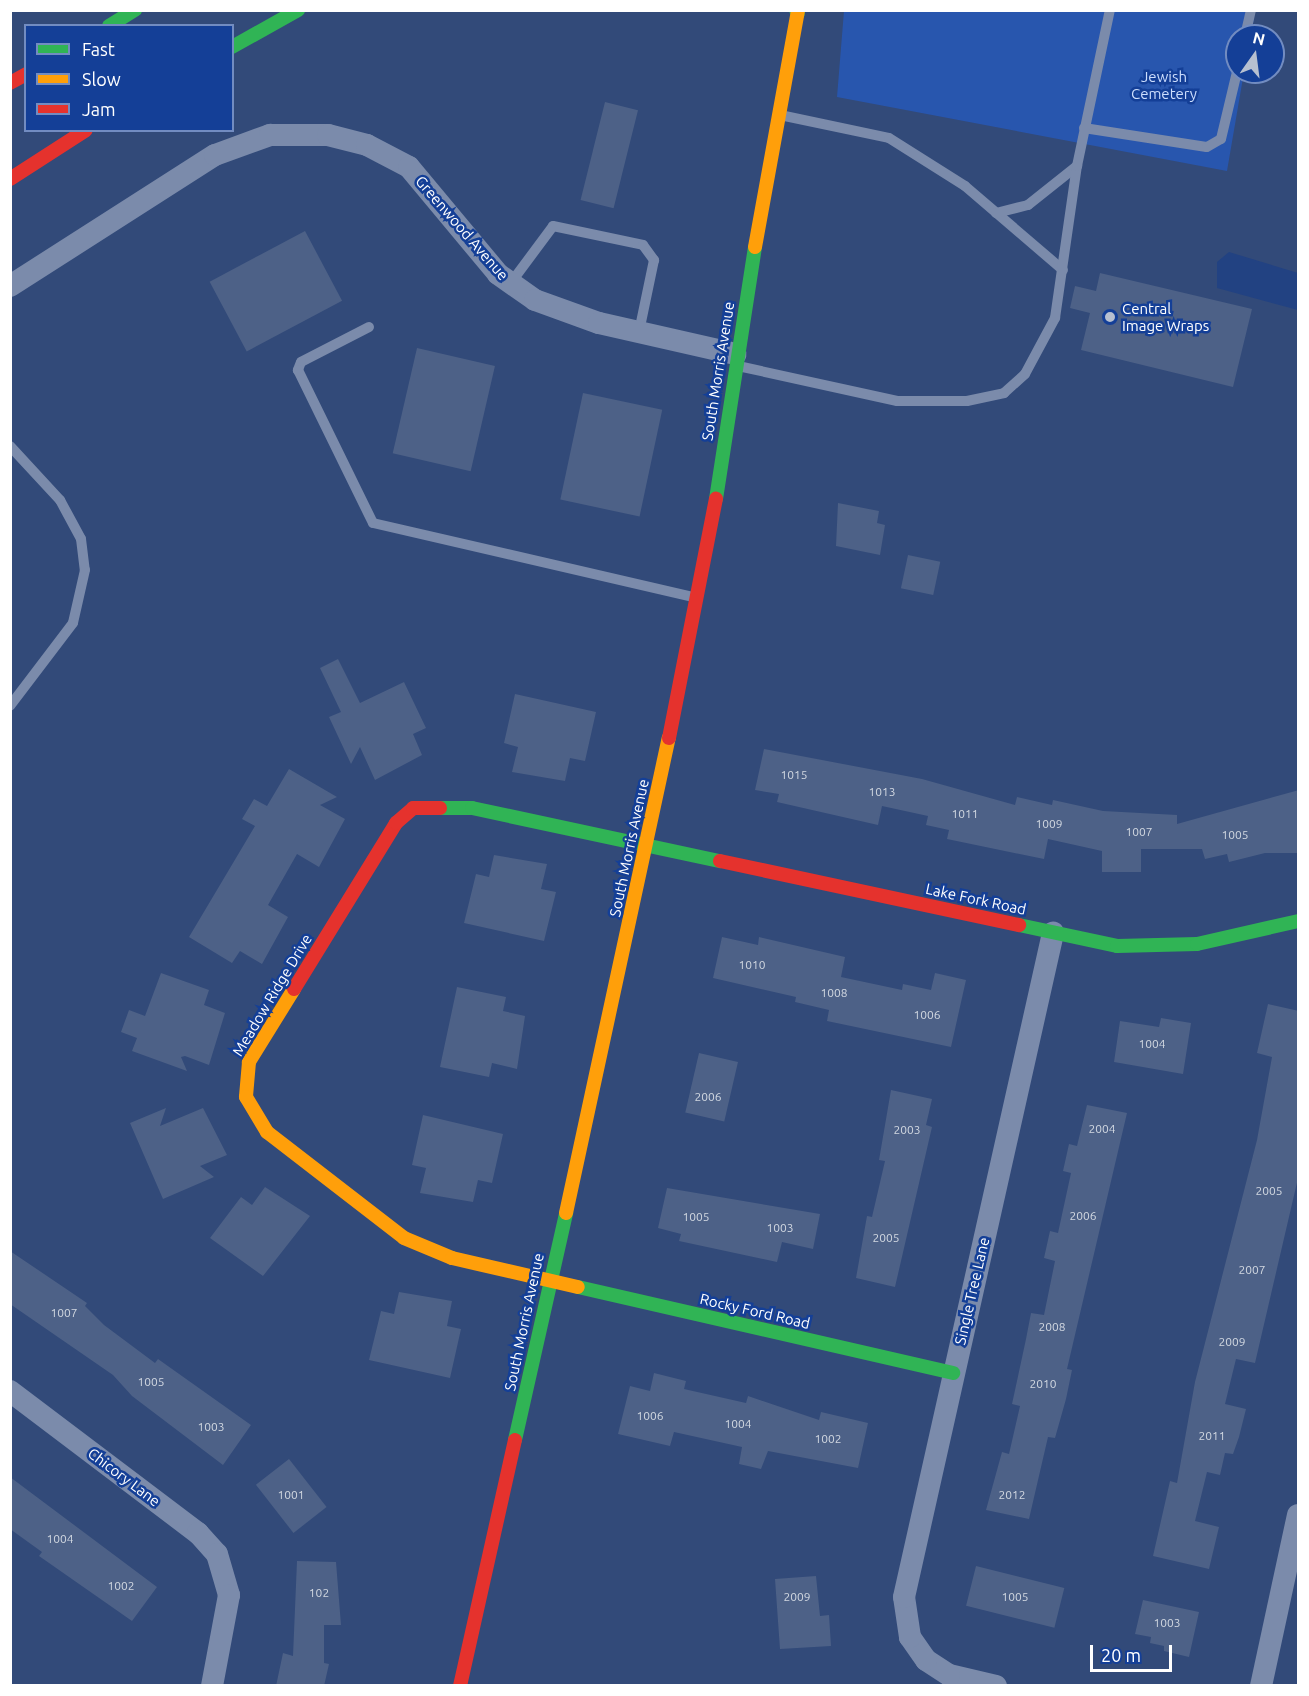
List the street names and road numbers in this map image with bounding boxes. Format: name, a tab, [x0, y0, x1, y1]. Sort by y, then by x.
street label: Greenwood Avenue	[412, 172, 512, 284]
street label: South Morris Avenue	[698, 300, 738, 442]
street label: South Morris Avenue	[606, 777, 652, 919]
street label: Lake Fork Road	[924, 880, 1028, 918]
street label: Meadow Ridge Drive	[228, 931, 316, 1059]
street label: Single Tree Lane	[951, 1235, 993, 1347]
street label: South Morris Avenue	[501, 1251, 547, 1393]
street label: Rocky Ford Road	[698, 1290, 812, 1332]
street label: Chicory Lane	[84, 1444, 164, 1510]

